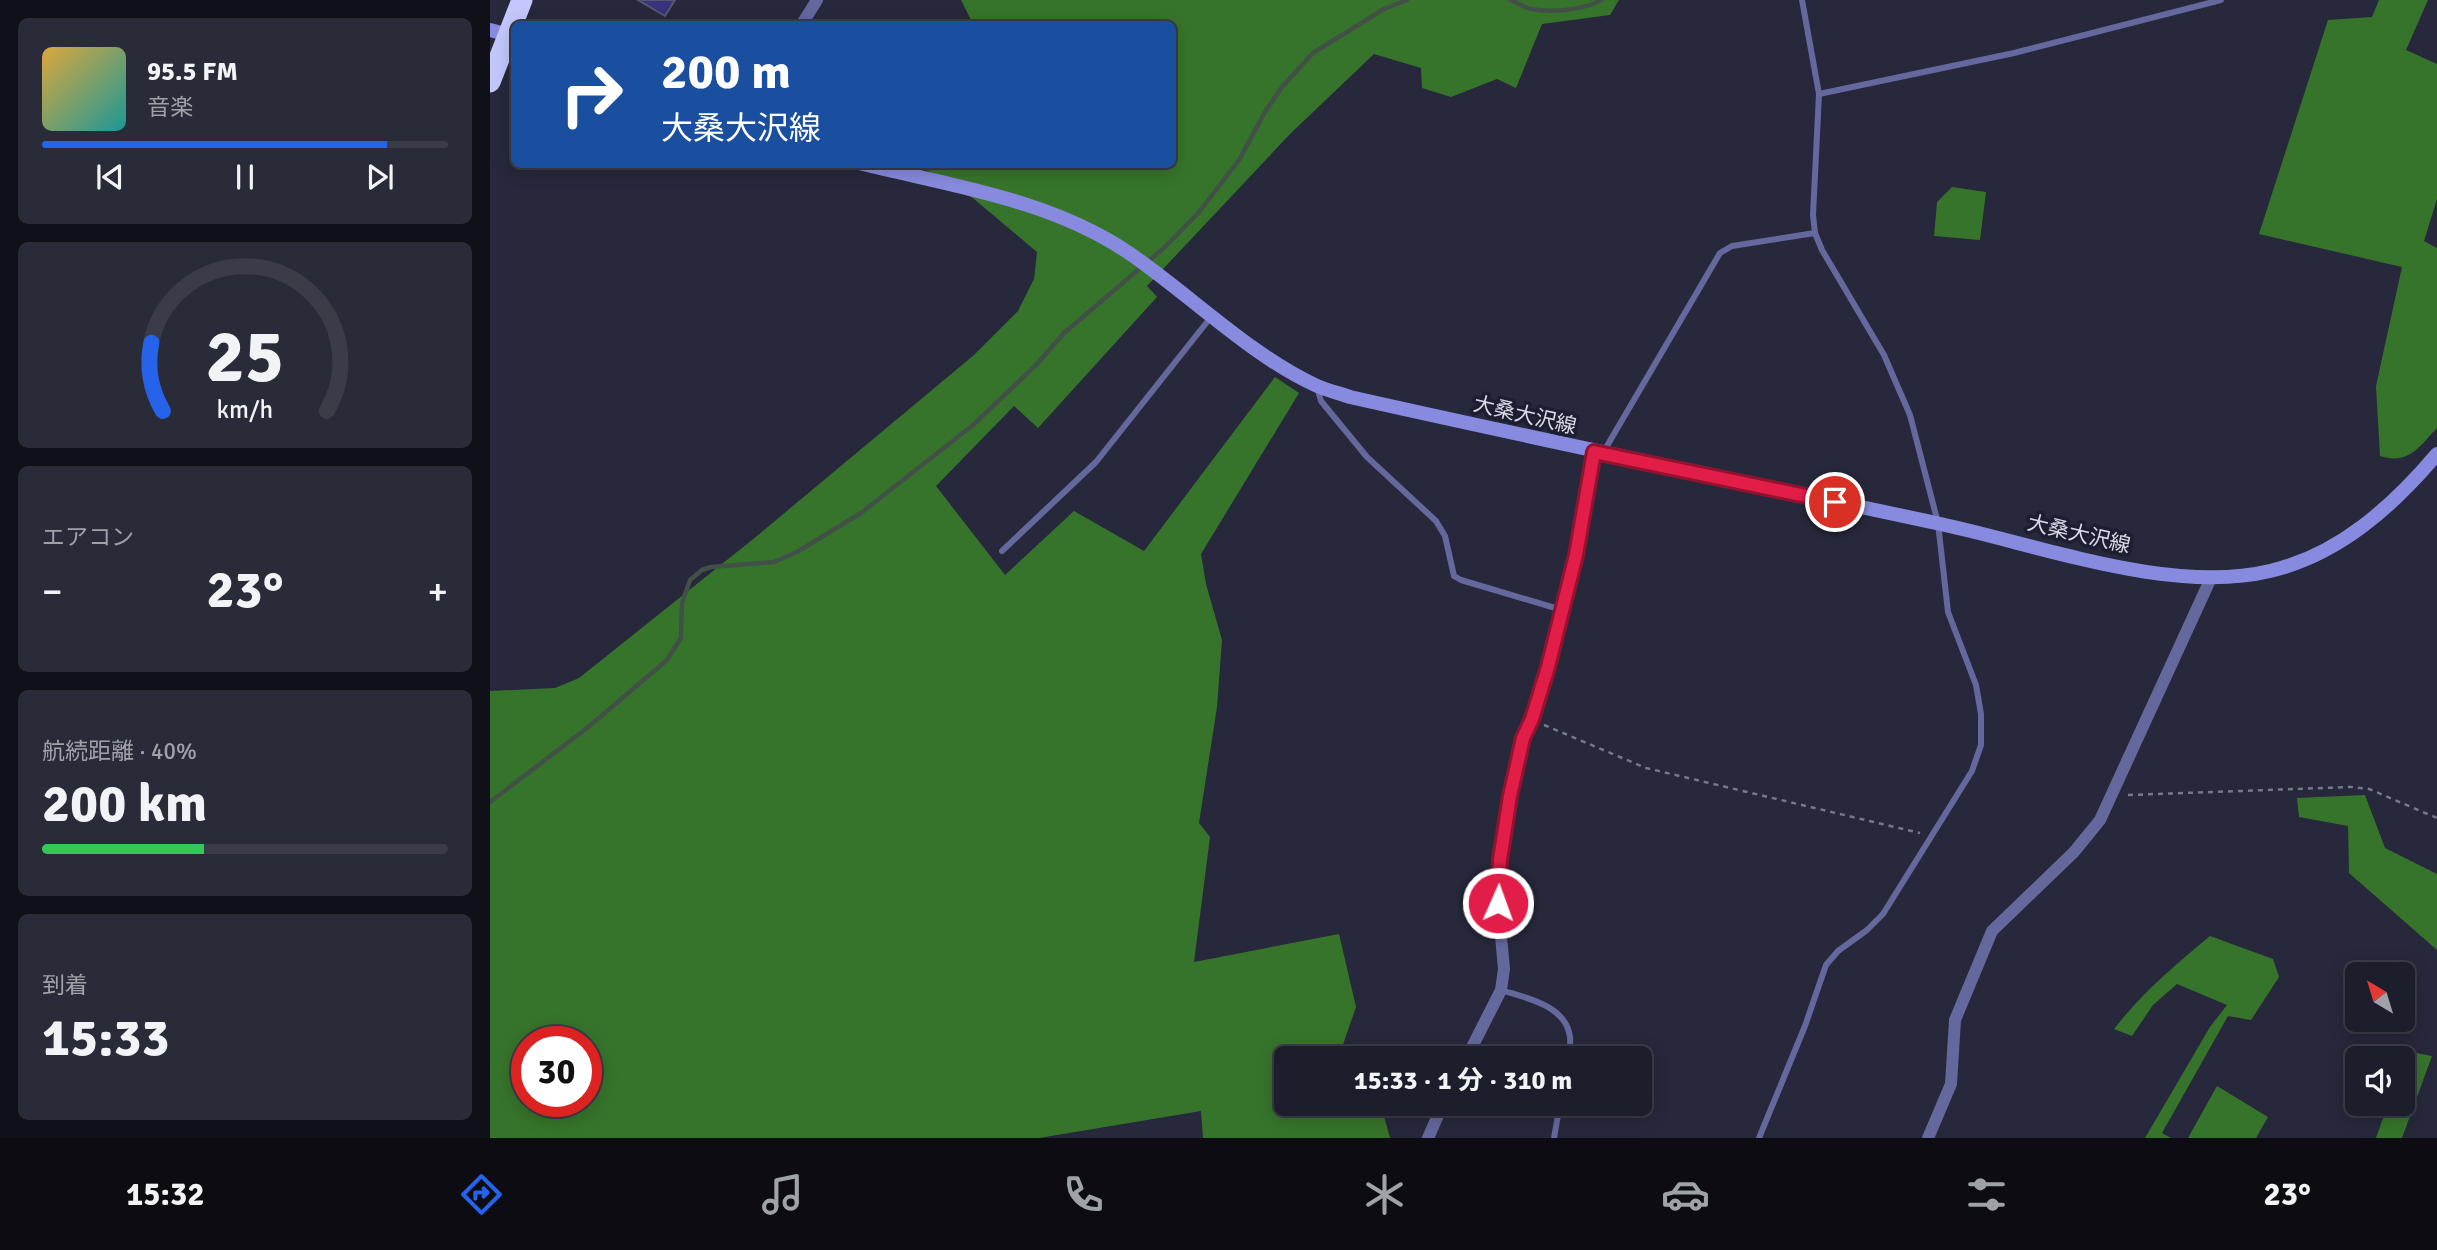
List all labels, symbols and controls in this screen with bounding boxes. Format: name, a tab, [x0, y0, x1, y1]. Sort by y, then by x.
text: 200 m	[661, 42, 791, 102]
icon: right	[546, 49, 637, 140]
text: 95.5 FM	[147, 56, 238, 88]
text: 音楽	[147, 93, 193, 122]
text: 大桑大沢線	[661, 109, 821, 148]
icon: previous	[91, 158, 129, 196]
icon: pause	[226, 158, 264, 196]
icon: next	[361, 158, 399, 196]
text: 25	[206, 313, 284, 402]
street label: 大桑大沢線	[1471, 391, 1579, 439]
text: km/h	[217, 394, 273, 425]
pin	[1805, 472, 1865, 532]
icon: arrive	[1816, 483, 1854, 521]
street label: 大桑大沢線	[2025, 510, 2133, 558]
text: エアコン	[42, 523, 134, 552]
text: 23°	[207, 558, 283, 622]
text: −	[42, 568, 63, 615]
text: +	[427, 568, 448, 615]
text: 航続距離 · 40%	[42, 737, 197, 766]
text: 200 km	[42, 772, 207, 836]
position arrow	[1461, 866, 1535, 940]
north arrow	[2345, 962, 2415, 1032]
map controls	[2345, 962, 2415, 1116]
text: 到着	[42, 971, 88, 1000]
text: 15:33	[42, 1006, 170, 1070]
speed limit sign: 30	[511, 1026, 602, 1117]
button: sound	[2345, 1046, 2415, 1116]
text: 15:33 · 1 分 · 310 m	[1354, 1065, 1572, 1097]
icon: directions	[457, 1170, 506, 1219]
icon: music	[758, 1170, 807, 1219]
icon: phone	[1059, 1170, 1108, 1219]
icon: climate	[1360, 1170, 1409, 1219]
icon: car	[1661, 1170, 1710, 1219]
icon: filters	[1962, 1170, 2011, 1219]
text: 15:32	[126, 1175, 205, 1214]
text: 23°	[2263, 1175, 2311, 1214]

